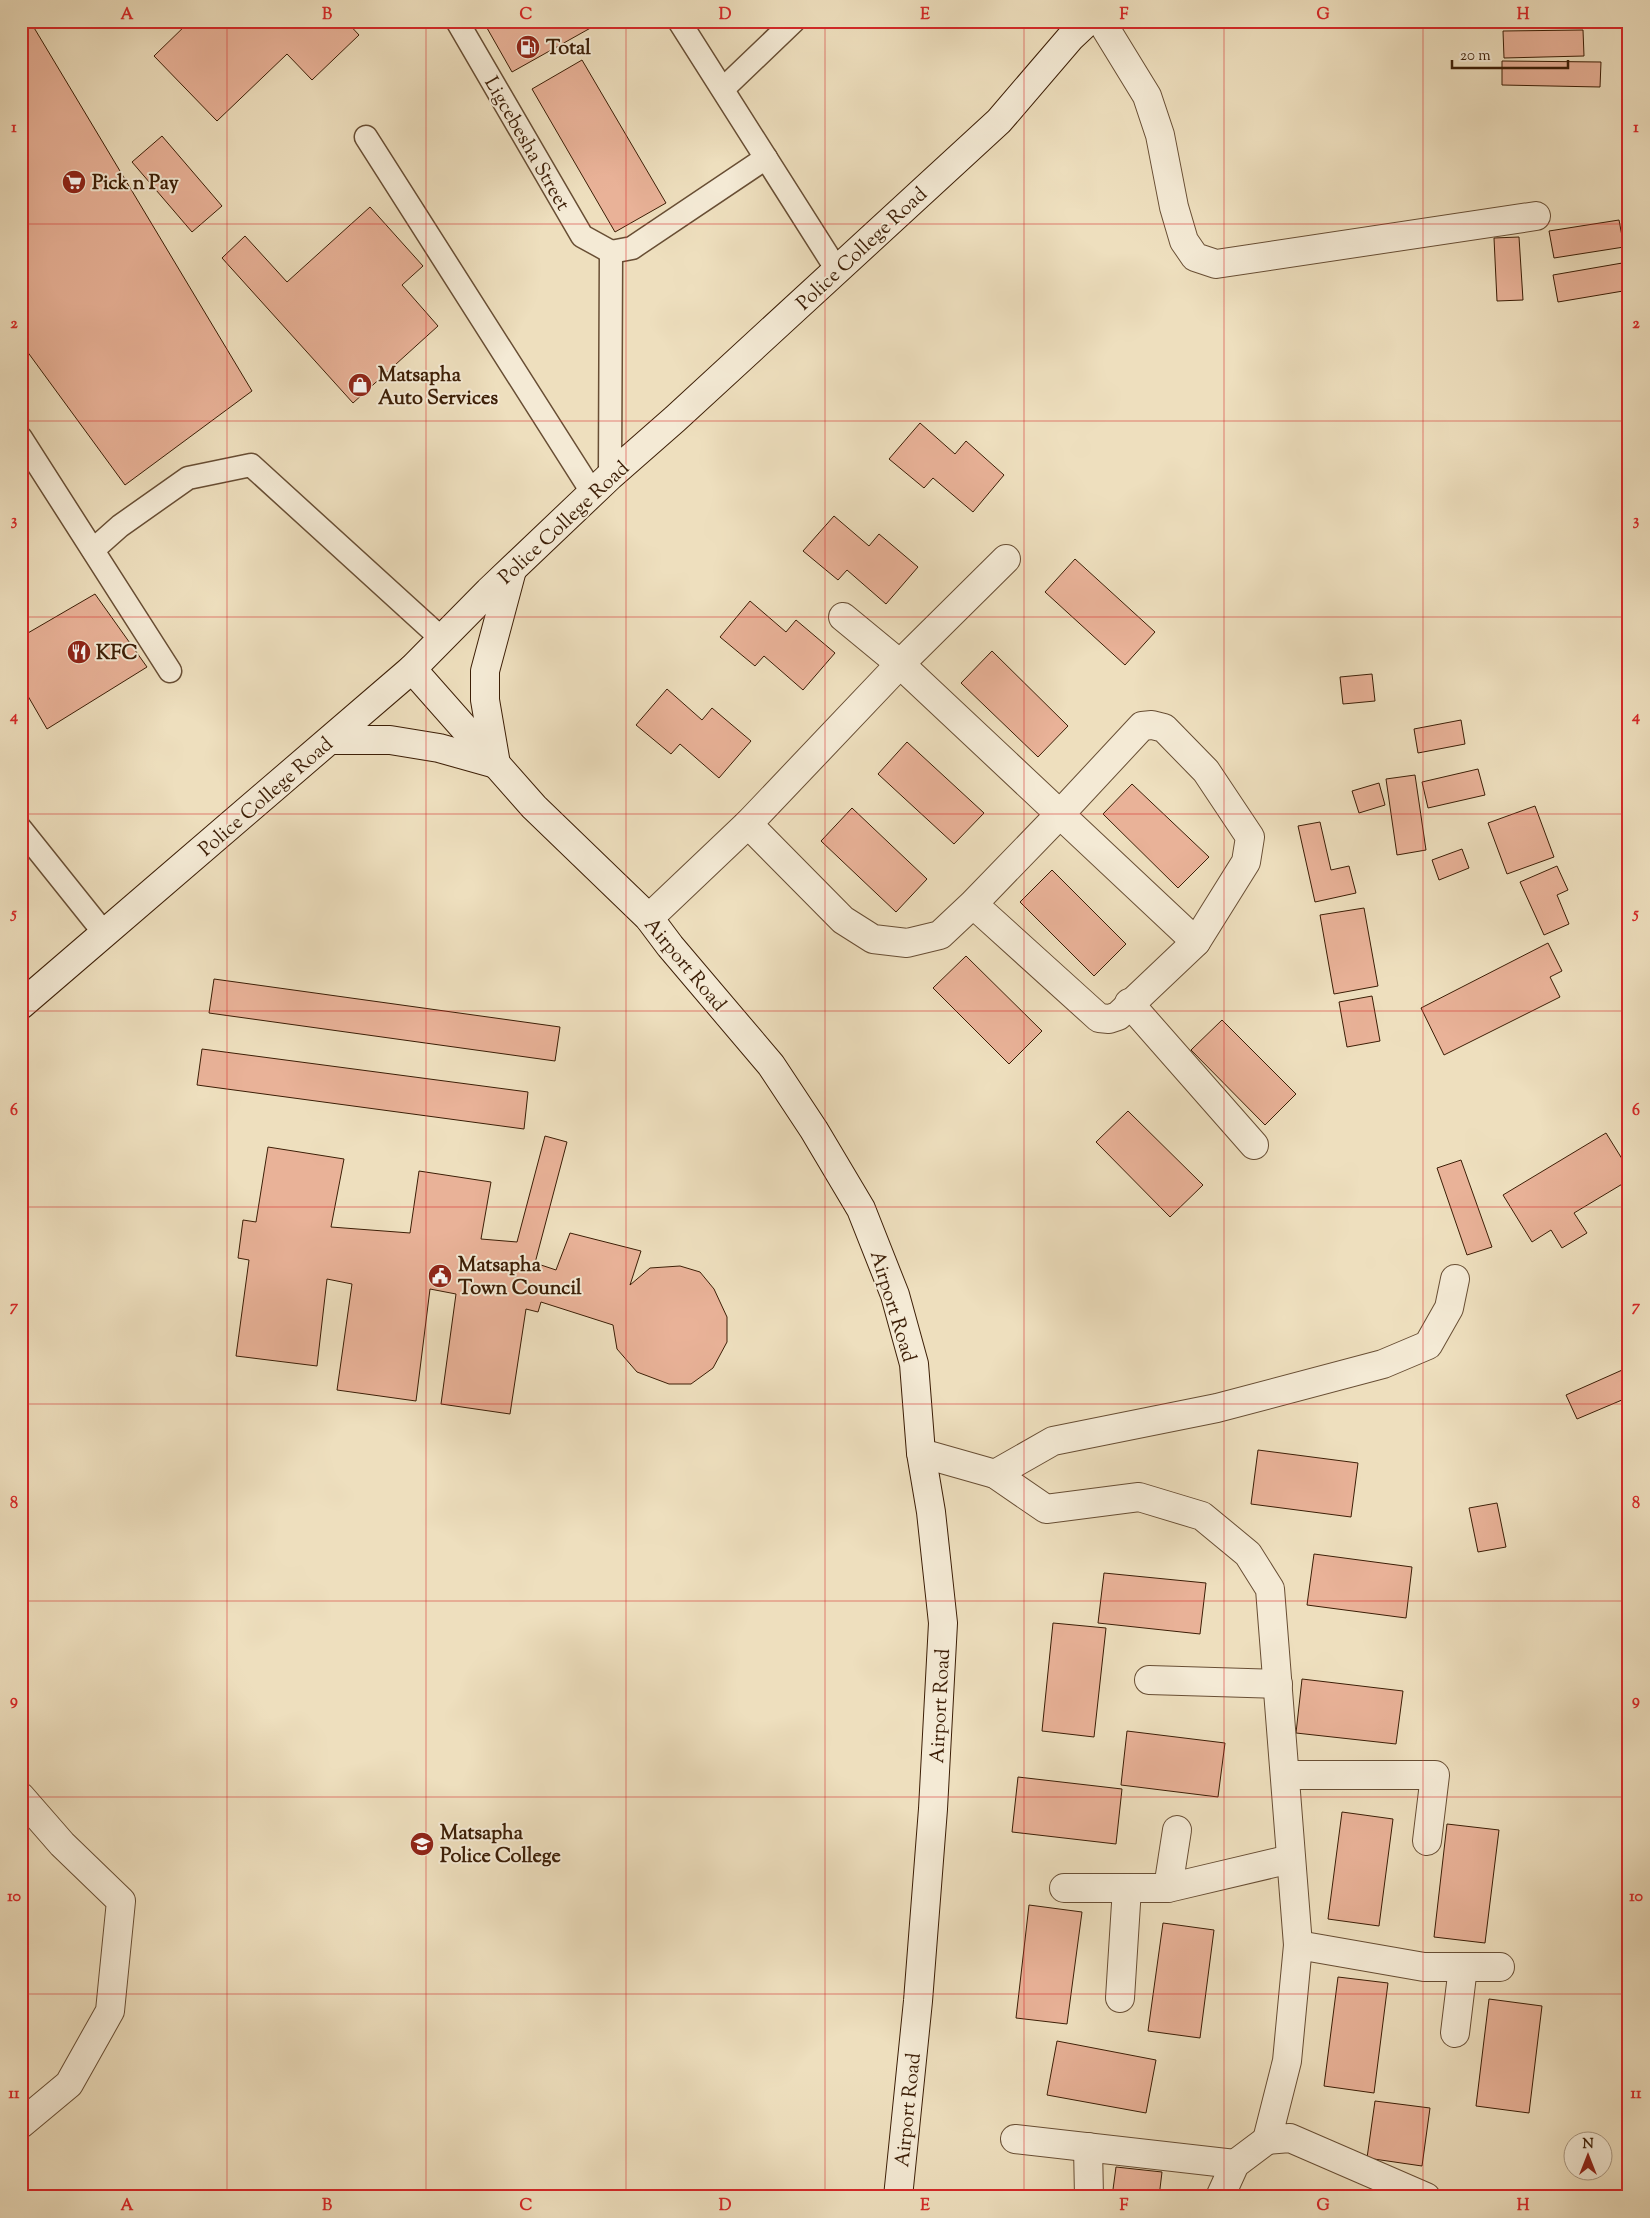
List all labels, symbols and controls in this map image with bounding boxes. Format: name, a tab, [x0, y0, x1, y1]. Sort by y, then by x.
text: A	[121, 4, 134, 27]
text: B	[322, 4, 332, 27]
text: C	[520, 4, 533, 27]
text: D	[719, 4, 732, 27]
text: E	[920, 4, 930, 27]
text: F	[1120, 4, 1129, 27]
text: G	[1316, 4, 1330, 27]
text: H	[1517, 4, 1530, 27]
fuel station icon: Total	[515, 34, 541, 60]
place label: Total	[546, 35, 591, 64]
scale bar	[1452, 38, 1569, 70]
text: 20 m	[1460, 46, 1491, 67]
street label: Ligcebesha Street	[476, 72, 576, 217]
text: 1	[11, 117, 17, 140]
text: 1	[1633, 117, 1639, 140]
supermarket icon: Pick n Pay	[61, 169, 87, 195]
place label: Pick n Pay	[92, 170, 179, 199]
street label: Police College Road	[791, 181, 935, 318]
text: 2	[10, 313, 18, 336]
text: 2	[1632, 313, 1640, 336]
place label: Matsapha Auto Services	[378, 362, 498, 414]
shop icon: Matsapha Auto Services	[347, 372, 373, 398]
street label: Police College Road	[493, 455, 637, 592]
text: 3	[11, 510, 18, 533]
text: 3	[1633, 510, 1640, 533]
restaurant icon: KFC	[66, 639, 92, 665]
place label: KFC	[96, 640, 138, 669]
text: 4	[9, 706, 18, 729]
text: 4	[1631, 706, 1640, 729]
street label: Police College Road	[193, 731, 340, 865]
text: 5	[9, 903, 17, 926]
text: 5	[1631, 903, 1639, 926]
street label: Airport Road	[636, 912, 732, 1019]
text: 6	[10, 1100, 18, 1123]
text: 6	[1632, 1100, 1640, 1123]
street label: Airport Road	[861, 1248, 922, 1366]
place label: Matsapha Town Council	[458, 1252, 582, 1304]
public building icon: Matsapha Town Council	[427, 1263, 453, 1289]
text: 7	[10, 1296, 19, 1319]
text: 7	[1632, 1296, 1641, 1319]
text: 8	[10, 1493, 18, 1516]
text: 8	[1632, 1493, 1640, 1516]
street label: Airport Road	[924, 1648, 959, 1764]
text: 9	[10, 1690, 18, 1713]
text: 9	[1632, 1690, 1640, 1713]
place label: Matsapha Police College	[440, 1820, 561, 1872]
school or university icon: Matsapha Police College	[409, 1831, 435, 1857]
text: 10	[7, 1886, 21, 1909]
text: 10	[1629, 1886, 1643, 1909]
street label: Airport Road	[889, 2052, 930, 2169]
text: 11	[9, 2083, 20, 2106]
text: 11	[1631, 2083, 1642, 2106]
north arrow	[1562, 2130, 1612, 2180]
text: N	[1582, 2135, 1594, 2155]
text: A	[121, 2195, 134, 2218]
text: B	[322, 2195, 332, 2218]
text: C	[520, 2195, 533, 2218]
text: D	[719, 2195, 732, 2218]
text: E	[920, 2195, 930, 2218]
text: F	[1120, 2195, 1129, 2218]
text: G	[1316, 2195, 1330, 2218]
text: H	[1517, 2195, 1530, 2218]

